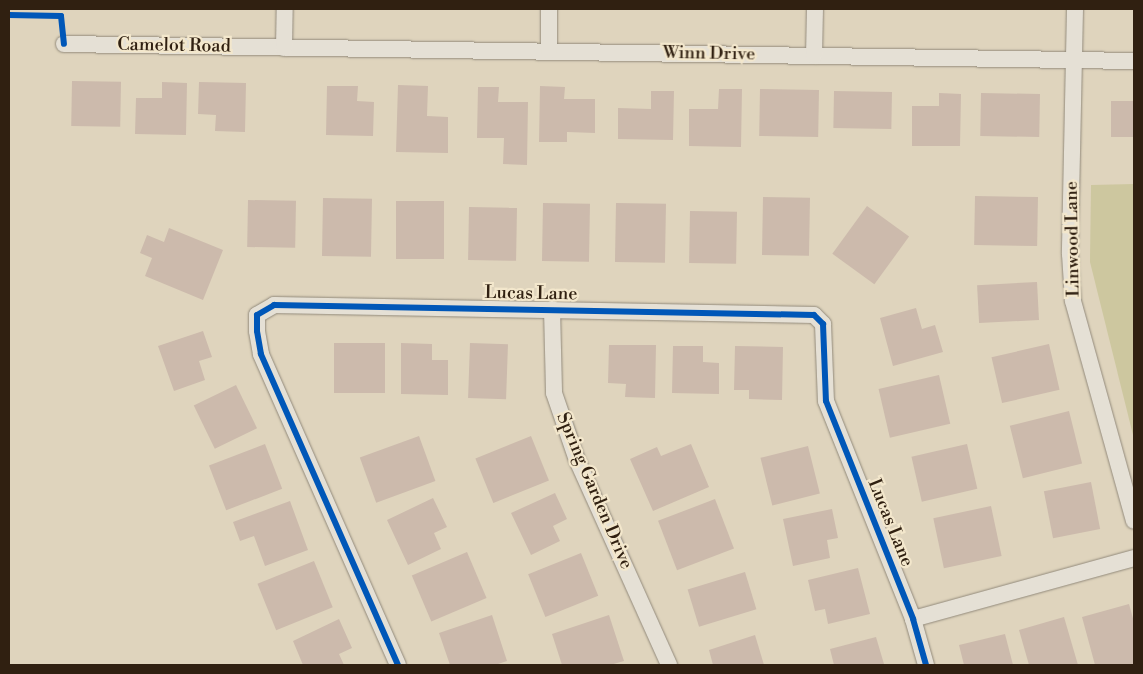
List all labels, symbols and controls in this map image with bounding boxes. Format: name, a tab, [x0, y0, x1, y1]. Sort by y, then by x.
street label: Camelot Road	[117, 34, 231, 58]
street label: Winn Drive	[663, 42, 755, 66]
street label: Linwood Lane	[1061, 181, 1085, 297]
street label: Lucas Lane	[484, 282, 578, 306]
street label: Spring Garden Drive	[551, 409, 637, 573]
street label: Lucas Lane	[863, 476, 917, 570]

